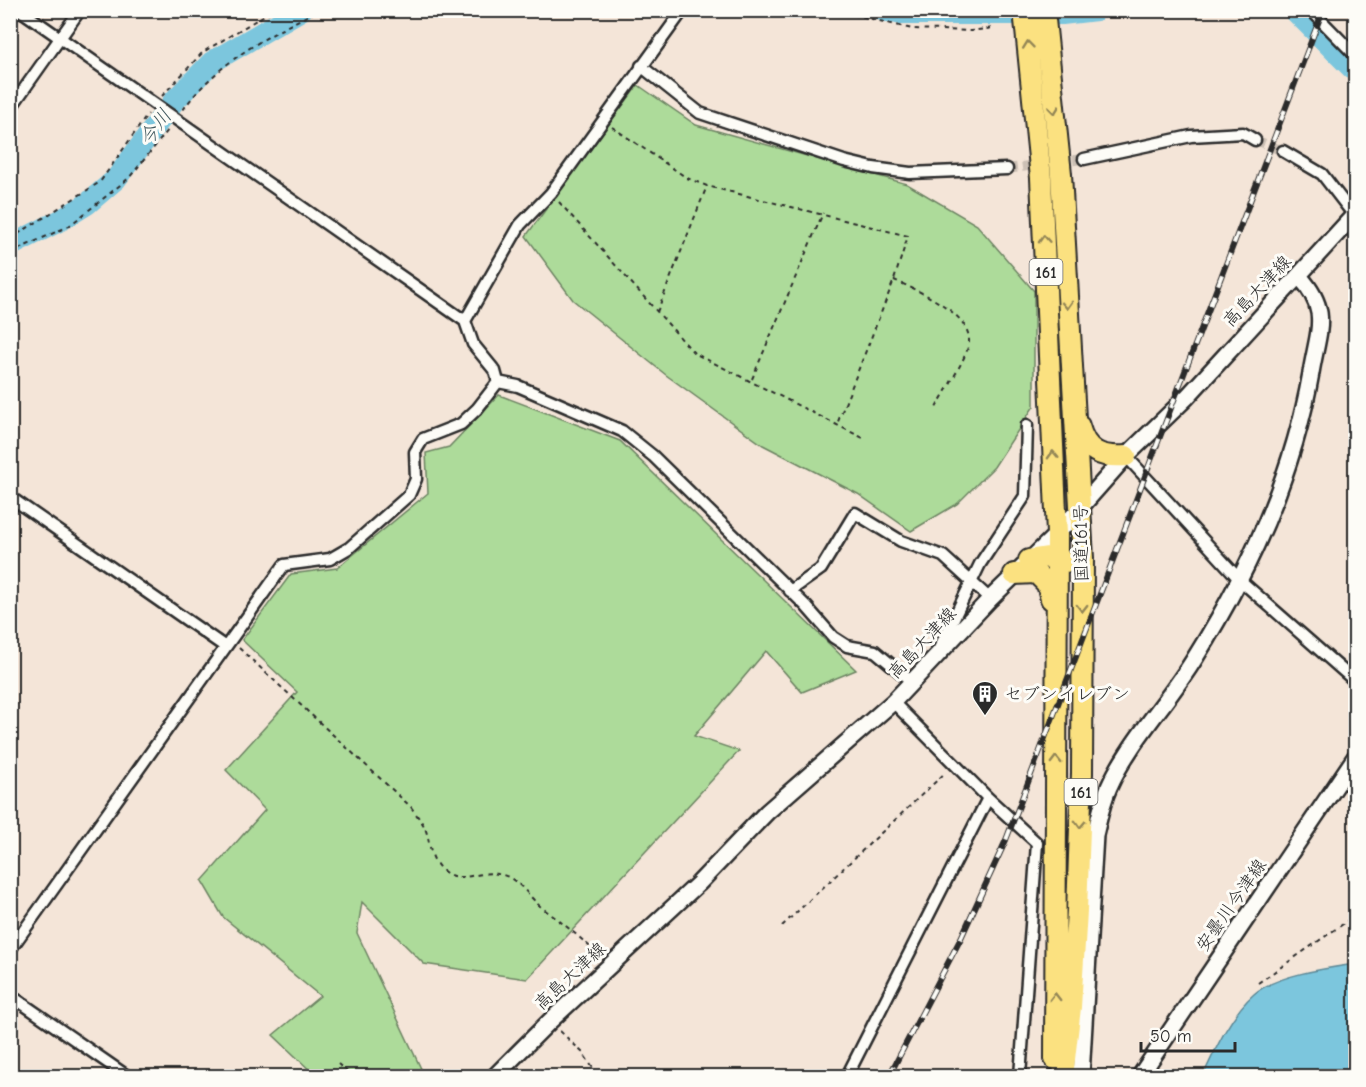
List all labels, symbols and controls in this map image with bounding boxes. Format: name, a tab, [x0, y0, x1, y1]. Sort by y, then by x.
one-way arrow	[1022, 40, 1035, 49]
water label: 今川	[134, 104, 177, 150]
one-way arrow	[1047, 106, 1060, 115]
one-way arrow	[1038, 234, 1051, 243]
street label: 高島大津線	[1219, 251, 1296, 331]
road number: 161	[1030, 259, 1062, 285]
one-way arrow	[1060, 300, 1073, 309]
one-way arrow	[1047, 450, 1059, 459]
street label: 国道161号	[1070, 504, 1093, 582]
street label: 高島大津線	[884, 603, 961, 683]
one-way arrow	[1076, 603, 1088, 612]
building icon: セブンイレブン	[970, 679, 1000, 717]
place label: セブンイレブン	[1004, 684, 1130, 705]
one-way arrow	[1050, 756, 1062, 765]
road number: 161	[1064, 779, 1098, 805]
one-way arrow	[1074, 819, 1086, 828]
street label: 安曇川今津線	[1192, 855, 1271, 956]
street label: 高島大津線	[530, 938, 610, 1015]
one-way arrow	[1049, 993, 1061, 1002]
scale bar	[1141, 1015, 1236, 1053]
text: 50 m	[1150, 1026, 1192, 1047]

